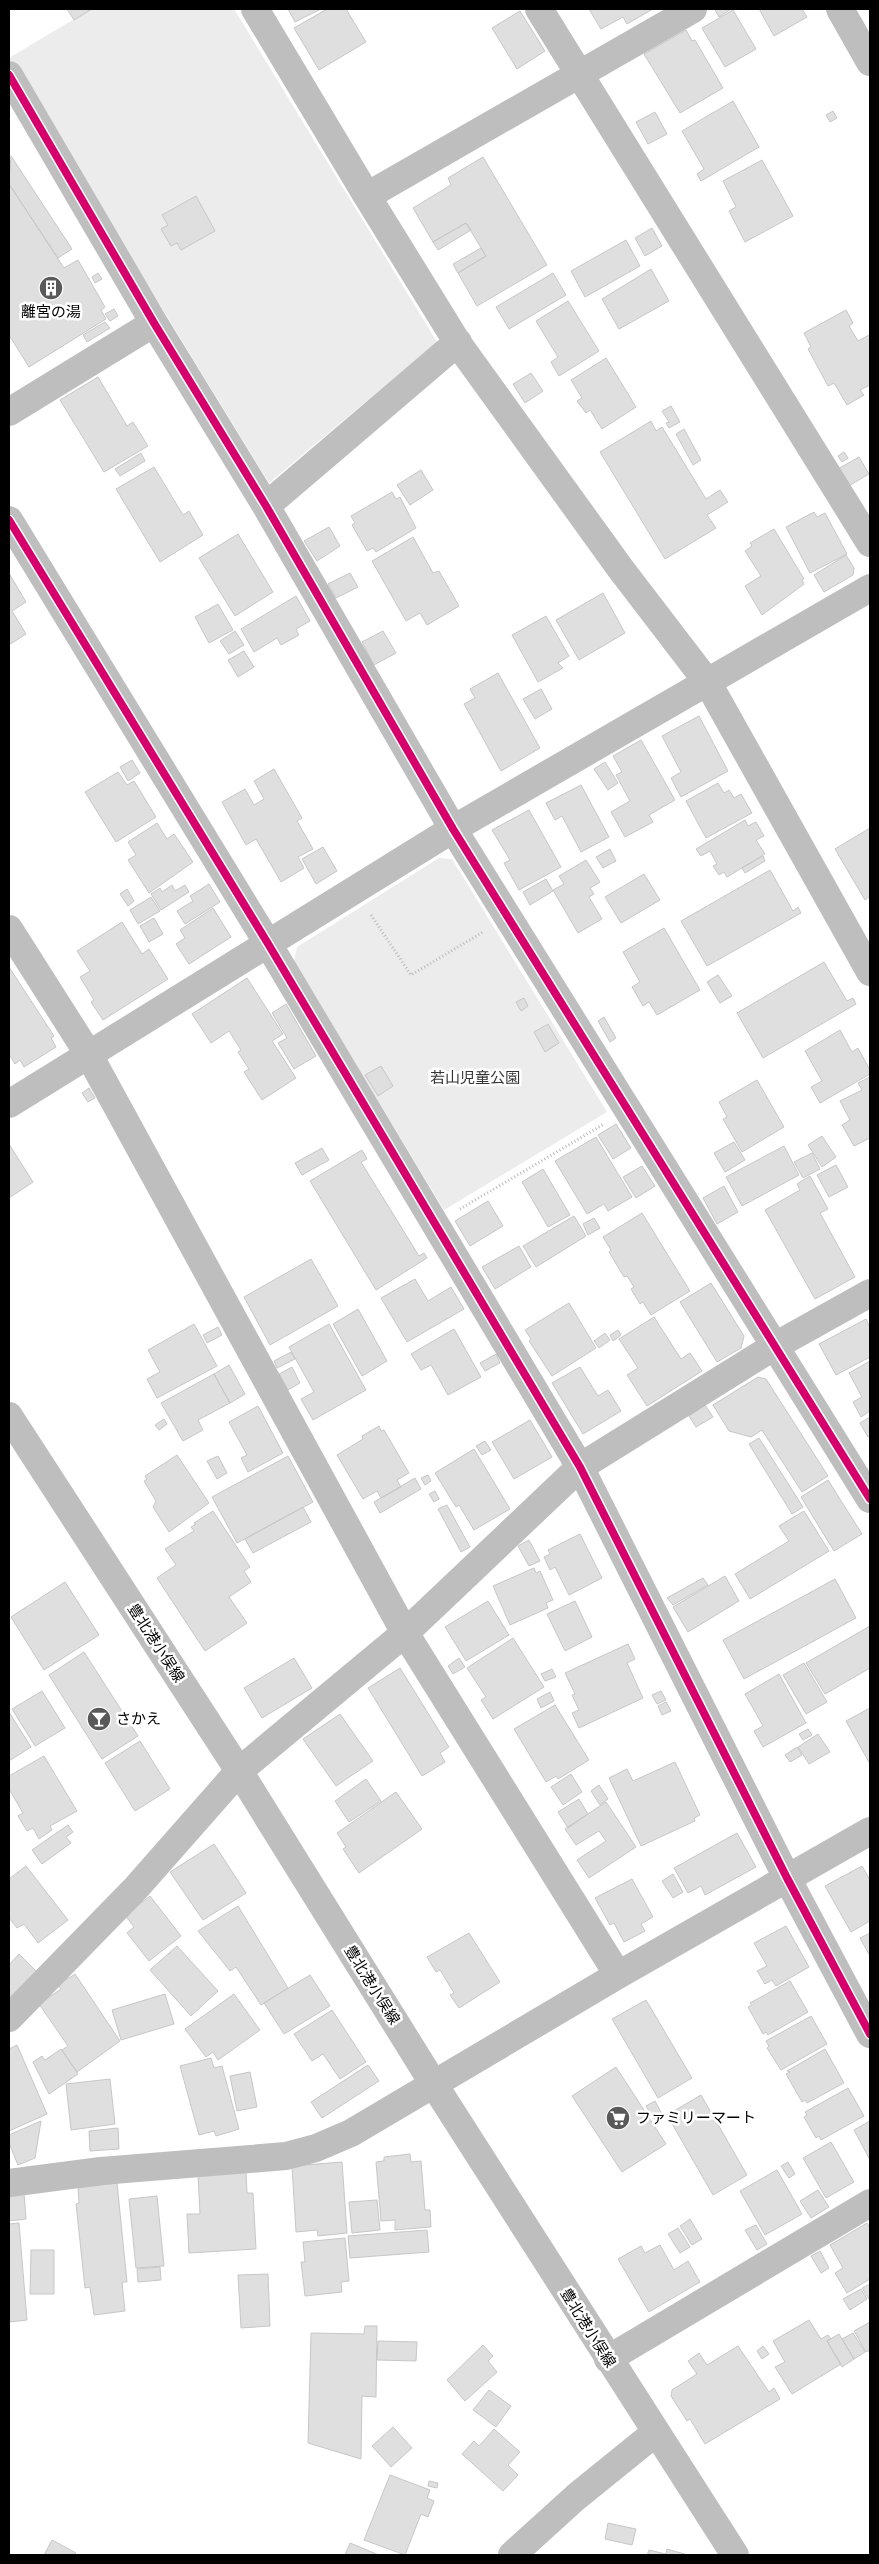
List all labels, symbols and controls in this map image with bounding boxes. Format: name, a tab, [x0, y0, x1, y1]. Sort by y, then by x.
building icon: 離宮の湯	[38, 275, 64, 301]
place label: 離宮の湯	[21, 303, 81, 321]
park label: 若山児童公園	[430, 1069, 520, 1087]
street label: 豊北港小俣線	[124, 1600, 188, 1686]
bar icon: さかえ	[86, 1706, 112, 1732]
place label: さかえ	[116, 1710, 161, 1728]
street label: 豊北港小俣線	[341, 1942, 403, 2028]
supermarket icon: ファミリーマート	[605, 2105, 631, 2131]
place label: ファミリーマート	[636, 2109, 756, 2127]
street label: 豊北港小俣線	[557, 2285, 619, 2371]

